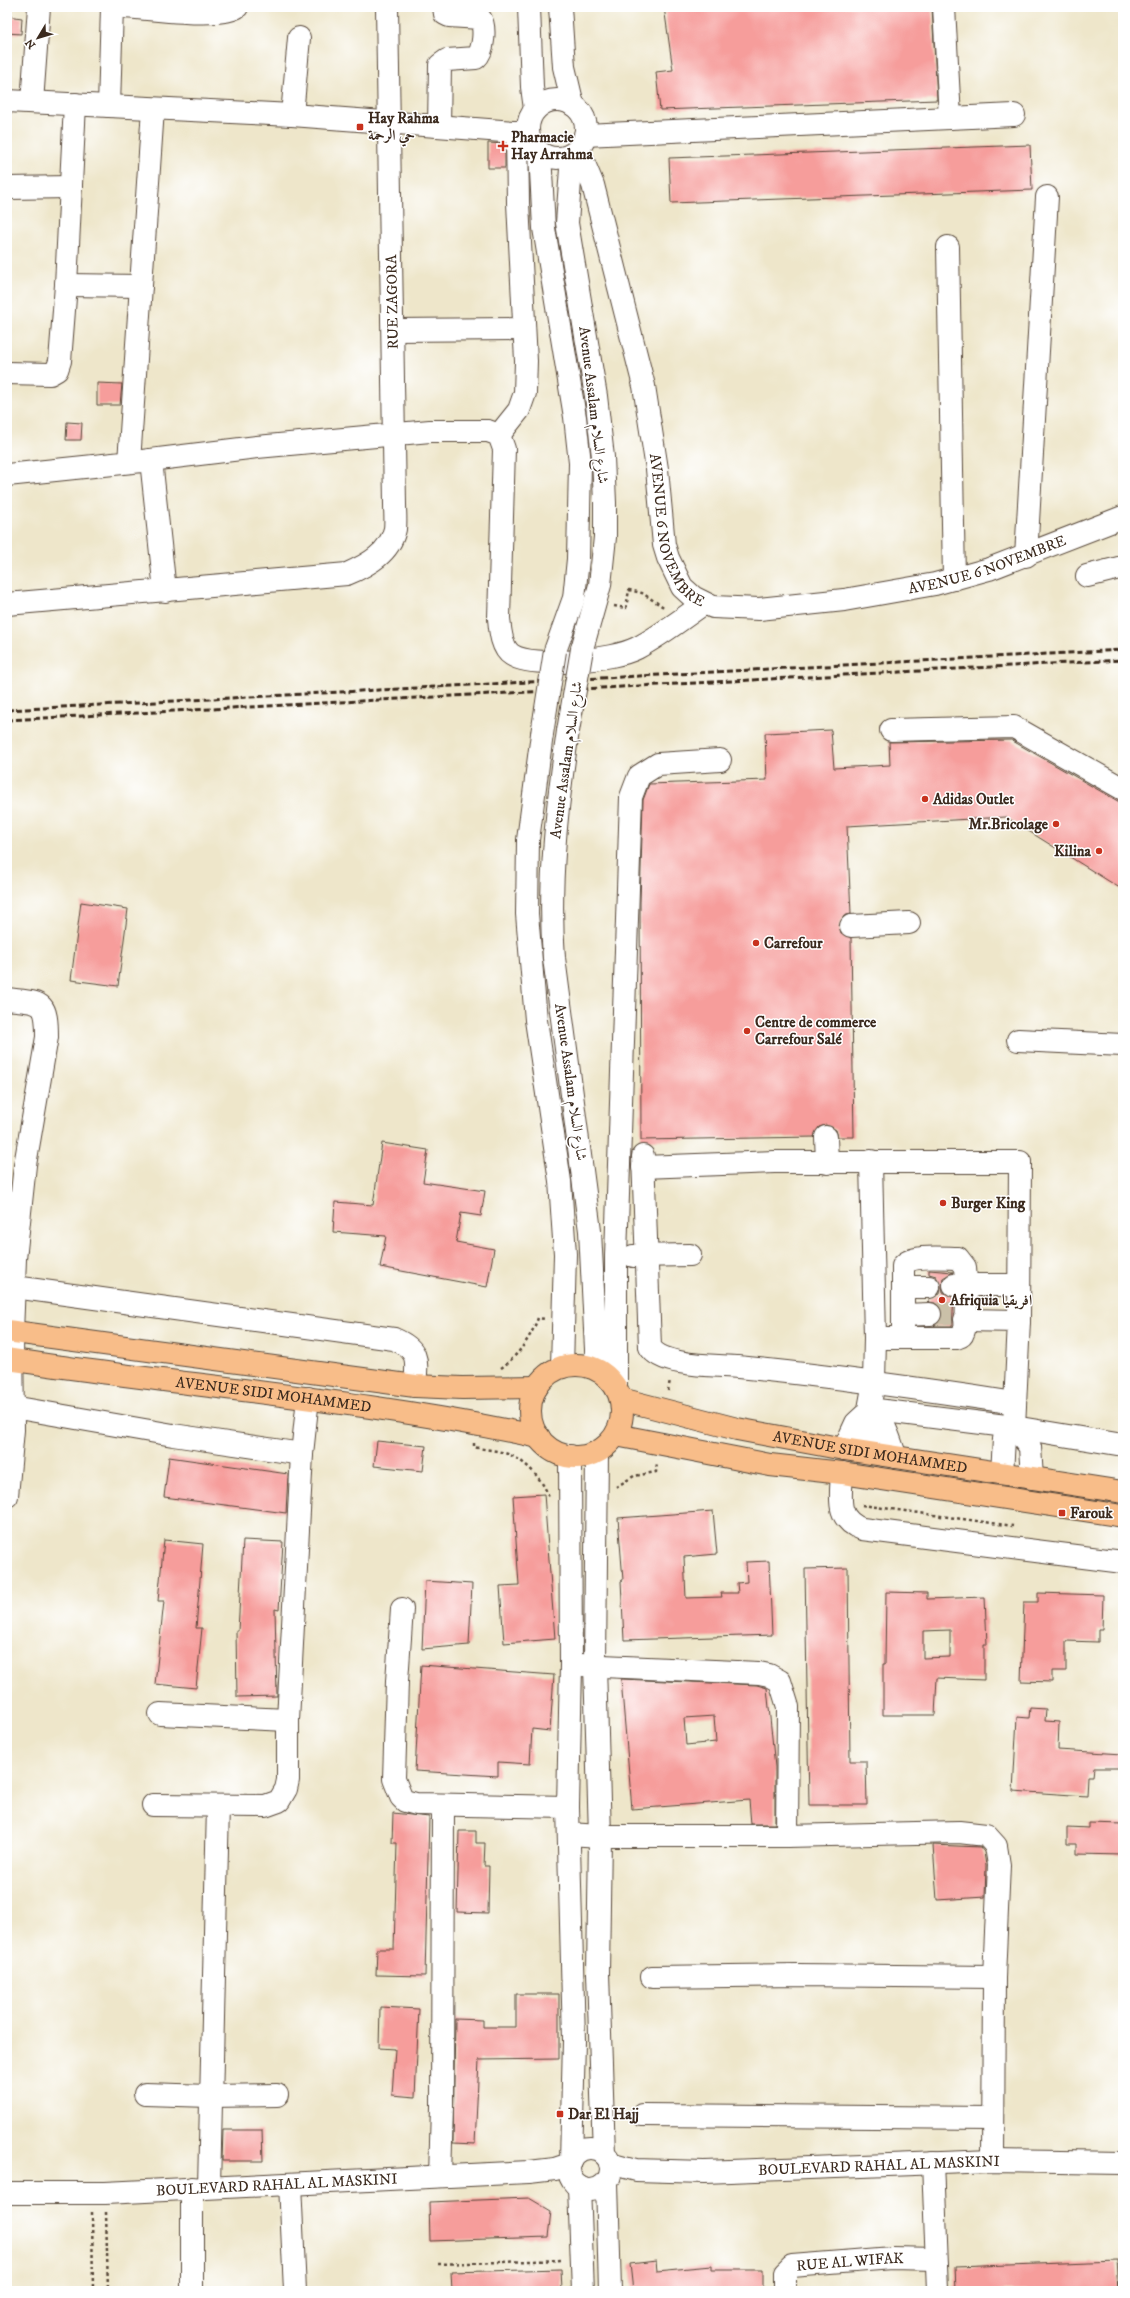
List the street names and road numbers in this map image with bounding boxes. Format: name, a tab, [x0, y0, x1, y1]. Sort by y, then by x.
street label: RUE ZAGORA	[382, 254, 403, 350]
street label: Avenue Assalam شارع السلام	[571, 325, 613, 485]
street label: AVENUE 6 NOVEMBRE	[645, 452, 708, 611]
street label: AVENUE 6 NOVEMBRE	[907, 531, 1069, 599]
street label: Avenue Assalam شارع السلام	[546, 680, 590, 840]
street label: Avenue Assalam شارع السلام	[547, 1002, 591, 1162]
street label: AVENUE SIDI MOHAMMED	[175, 1373, 373, 1417]
street label: AVENUE SIDI MOHAMMED	[771, 1427, 969, 1478]
street label: BOULEVARD RAHAL AL MASKINI	[758, 2152, 1000, 2180]
street label: BOULEVARD RAHAL AL MASKINI	[156, 2170, 398, 2200]
street label: RUE AL WIFAK	[796, 2249, 904, 2276]

